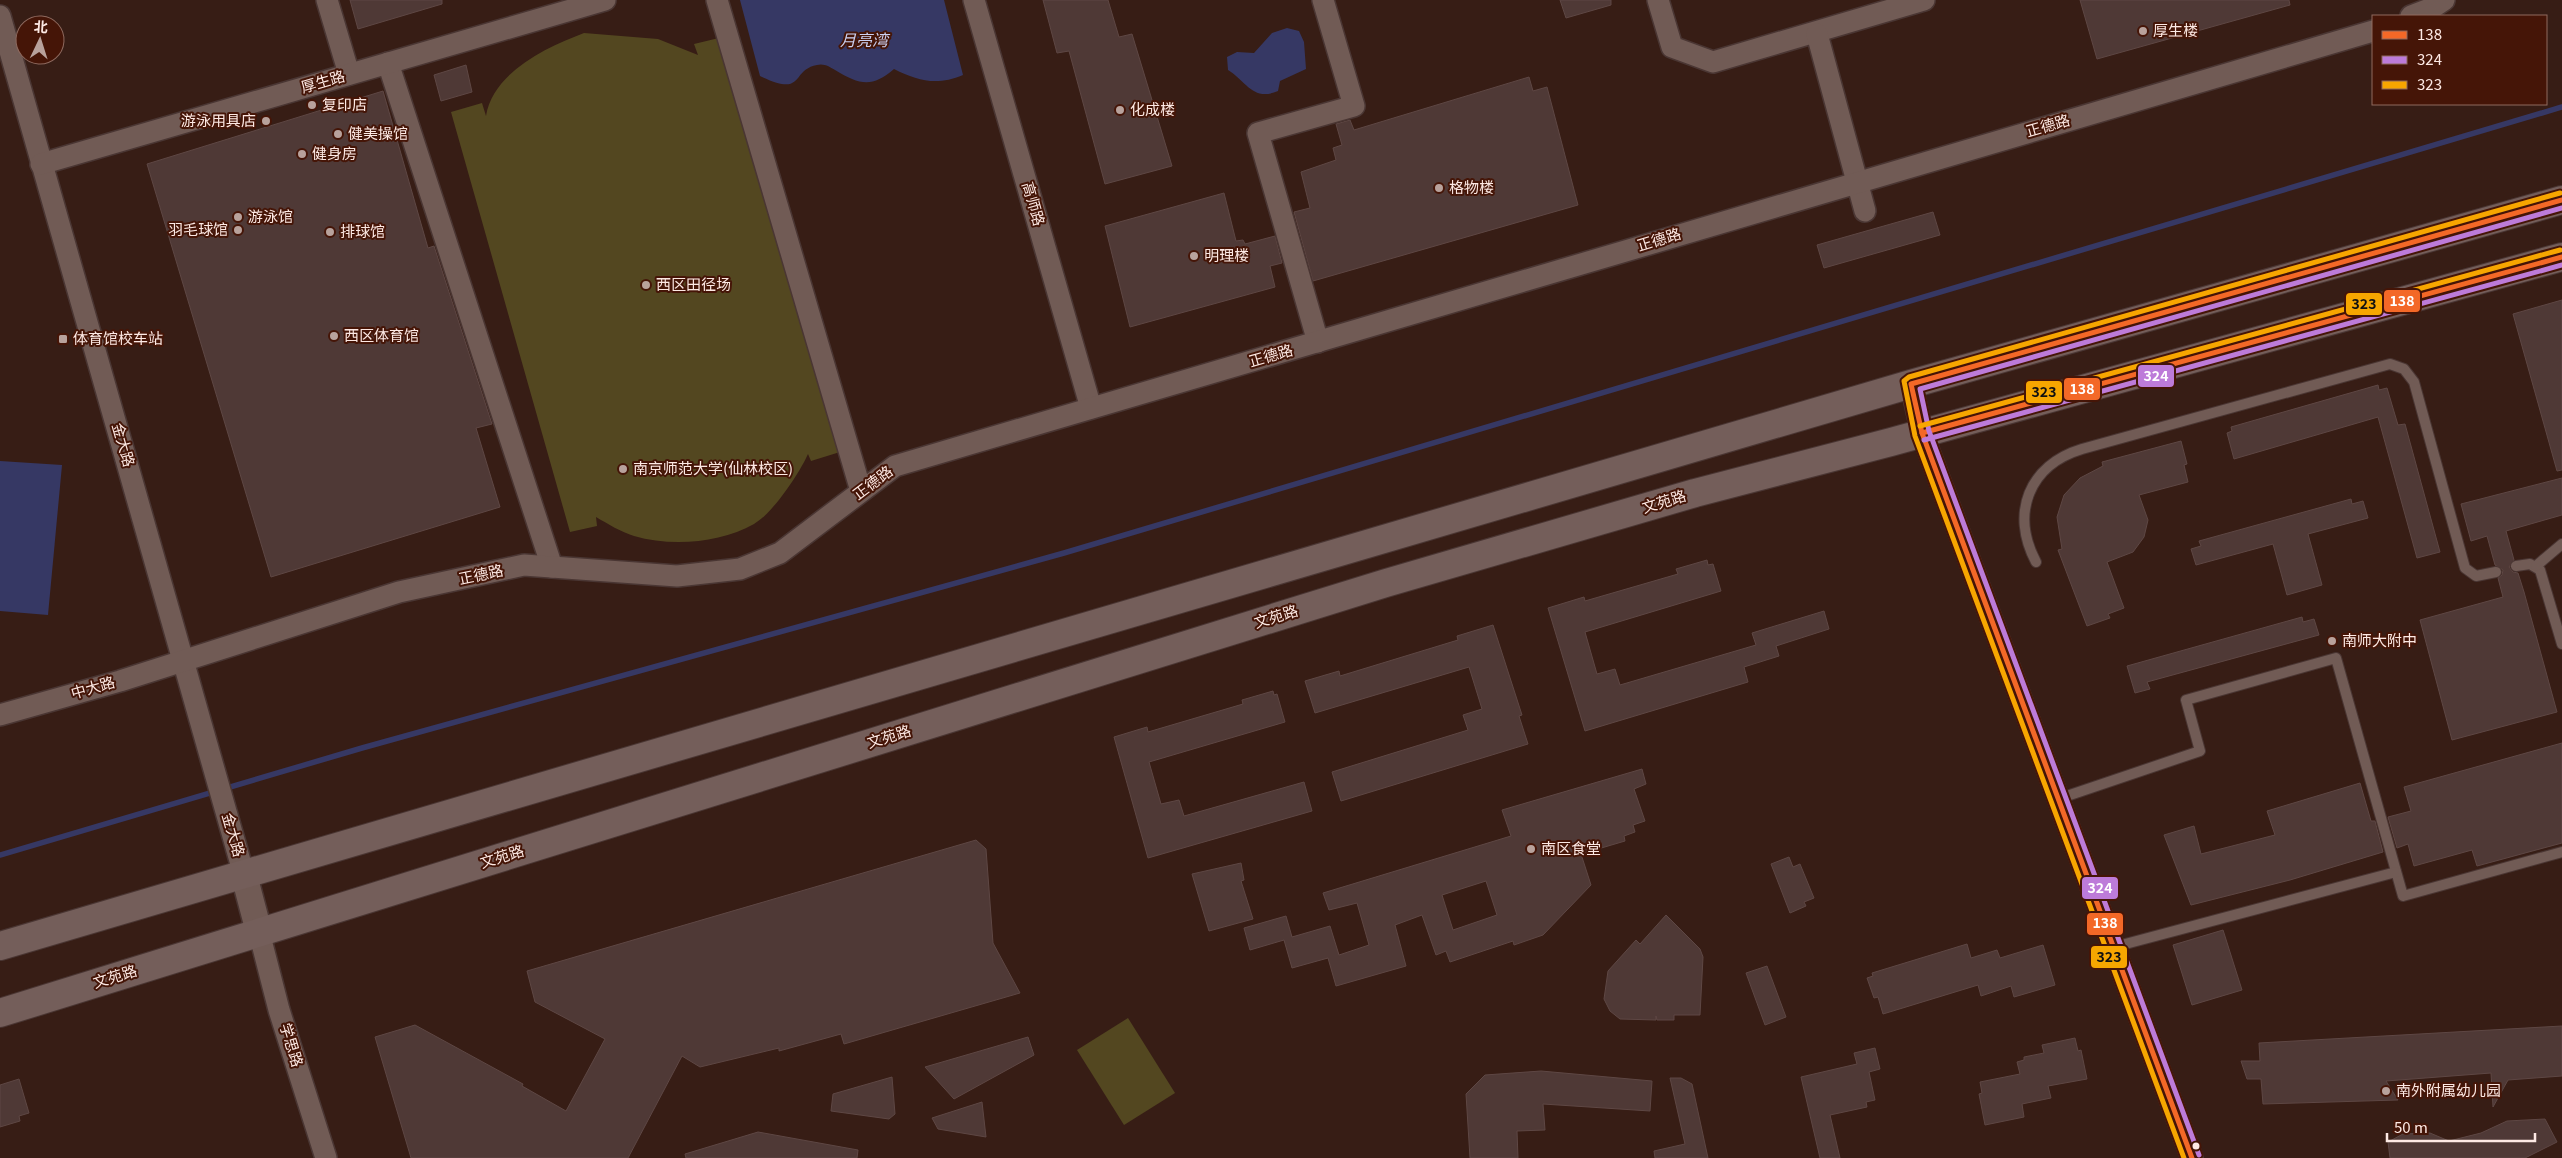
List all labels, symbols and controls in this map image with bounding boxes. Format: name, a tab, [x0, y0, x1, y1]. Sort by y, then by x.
north arrow	[15, 15, 65, 65]
legend	[2372, 15, 2547, 105]
text: 北	[33, 16, 49, 36]
place label: 厚生楼	[2153, 19, 2198, 40]
text: 138	[2417, 23, 2442, 44]
marker: 厚生楼	[2137, 25, 2149, 37]
water label: 月亮湾	[840, 27, 891, 51]
text: 324	[2417, 48, 2442, 69]
street label: 厚生路	[298, 64, 347, 97]
text: 323	[2417, 73, 2442, 94]
place label: 复印店	[322, 93, 367, 114]
place label: 化成楼	[1130, 98, 1175, 119]
marker: 复印店	[306, 99, 318, 111]
marker: 化成楼	[1114, 104, 1126, 116]
street label: 正德路	[2023, 108, 2072, 141]
place label: 游泳用具店	[181, 109, 256, 130]
marker: 游泳用具店	[260, 115, 272, 127]
place label: 健美操馆	[348, 122, 408, 143]
marker: 健美操馆	[332, 128, 344, 140]
place label: 健身房	[312, 142, 357, 163]
marker: 健身房	[296, 148, 308, 160]
place label: 格物楼	[1449, 176, 1494, 197]
street label: 高师路	[1018, 179, 1051, 228]
marker: 格物楼	[1433, 182, 1445, 194]
place label: 游泳馆	[248, 205, 293, 226]
marker: 游泳馆	[232, 211, 244, 223]
place label: 羽毛球馆	[168, 218, 228, 239]
place label: 排球馆	[340, 220, 385, 241]
street label: 正德路	[1634, 222, 1683, 255]
marker: 羽毛球馆	[232, 224, 244, 236]
marker: 排球馆	[324, 226, 336, 238]
place label: 明理楼	[1204, 244, 1249, 265]
marker: 明理楼	[1188, 250, 1200, 262]
place label: 西区田径场	[656, 273, 731, 294]
marker: 西区田径场	[640, 279, 652, 291]
line badge: 138	[2383, 289, 2421, 313]
text: 138	[2390, 290, 2414, 310]
line badge: 323	[2345, 292, 2383, 316]
text: 323	[2352, 293, 2376, 313]
place label: 西区体育馆	[344, 324, 419, 345]
place label: 体育馆校车站	[73, 327, 163, 348]
marker: 西区体育馆	[328, 330, 340, 342]
marker: 体育馆校车站	[57, 333, 69, 345]
street label: 正德路	[1246, 338, 1295, 371]
line badge: 324	[2137, 364, 2175, 388]
text: 324	[2144, 365, 2168, 385]
line badge: 138	[2063, 377, 2101, 401]
text: 138	[2070, 378, 2094, 398]
line badge: 323	[2025, 380, 2063, 404]
text: 323	[2032, 381, 2056, 401]
street label: 金大路	[108, 420, 141, 469]
place label: 南京师范大学(仙林校区)	[633, 457, 793, 478]
street label: 正德路	[848, 460, 896, 504]
marker: 南京师范大学(仙林校区)	[617, 463, 629, 475]
street label: 文苑路	[1639, 484, 1688, 517]
street label: 正德路	[456, 559, 505, 588]
street label: 文苑路	[1251, 599, 1300, 632]
place label: 南师大附中	[2342, 629, 2417, 650]
marker: 南师大附中	[2326, 635, 2338, 647]
street label: 中大路	[68, 670, 117, 703]
street label: 文苑路	[864, 719, 913, 752]
street label: 金大路	[218, 810, 251, 859]
place label: 南区食堂	[1541, 837, 1601, 858]
street label: 文苑路	[477, 839, 526, 872]
marker: 南区食堂	[1525, 843, 1537, 855]
line badge: 324	[2081, 876, 2119, 900]
text: 324	[2088, 877, 2112, 897]
line badge: 138	[2086, 912, 2124, 936]
text: 138	[2093, 912, 2117, 932]
line badge: 323	[2090, 945, 2128, 969]
text: 323	[2097, 946, 2121, 966]
street label: 文苑路	[90, 959, 139, 992]
street label: 学思路	[276, 1020, 309, 1069]
place label: 南外附属幼儿园	[2396, 1079, 2501, 1100]
marker: 南外附属幼儿园	[2380, 1085, 2392, 1097]
scale bar	[2387, 1110, 2534, 1142]
text: 50 m	[2394, 1116, 2428, 1137]
unlabelled marker	[2191, 1141, 2201, 1151]

